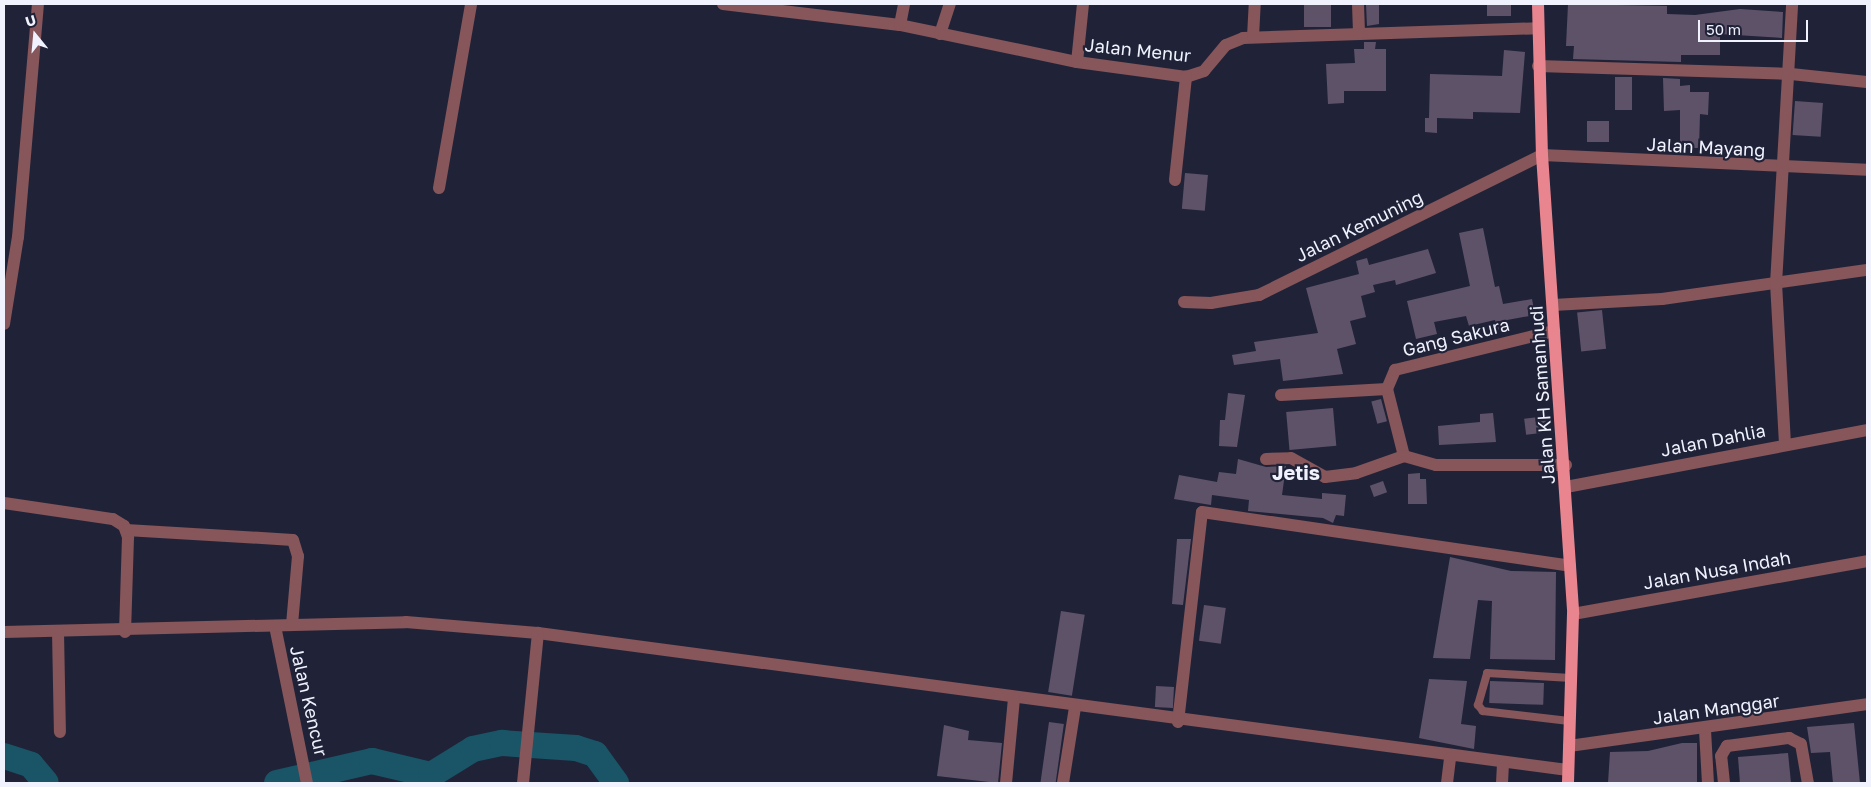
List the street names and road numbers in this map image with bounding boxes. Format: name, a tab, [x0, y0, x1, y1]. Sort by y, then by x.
street label: Jalan Menur	[1084, 34, 1192, 66]
street label: Jalan Mayang	[1646, 133, 1766, 161]
street label: Jalan Kemuning	[1292, 186, 1426, 266]
street label: Jalan KH Samanhudi	[1525, 305, 1559, 485]
street label: Gang Sakura	[1400, 313, 1512, 361]
street label: Jalan Dahlia	[1659, 419, 1767, 461]
street label: Jalan Nusa Indah	[1642, 546, 1792, 594]
street label: Jalan Kencur	[286, 644, 332, 758]
street label: Jalan Manggar	[1651, 689, 1781, 729]

